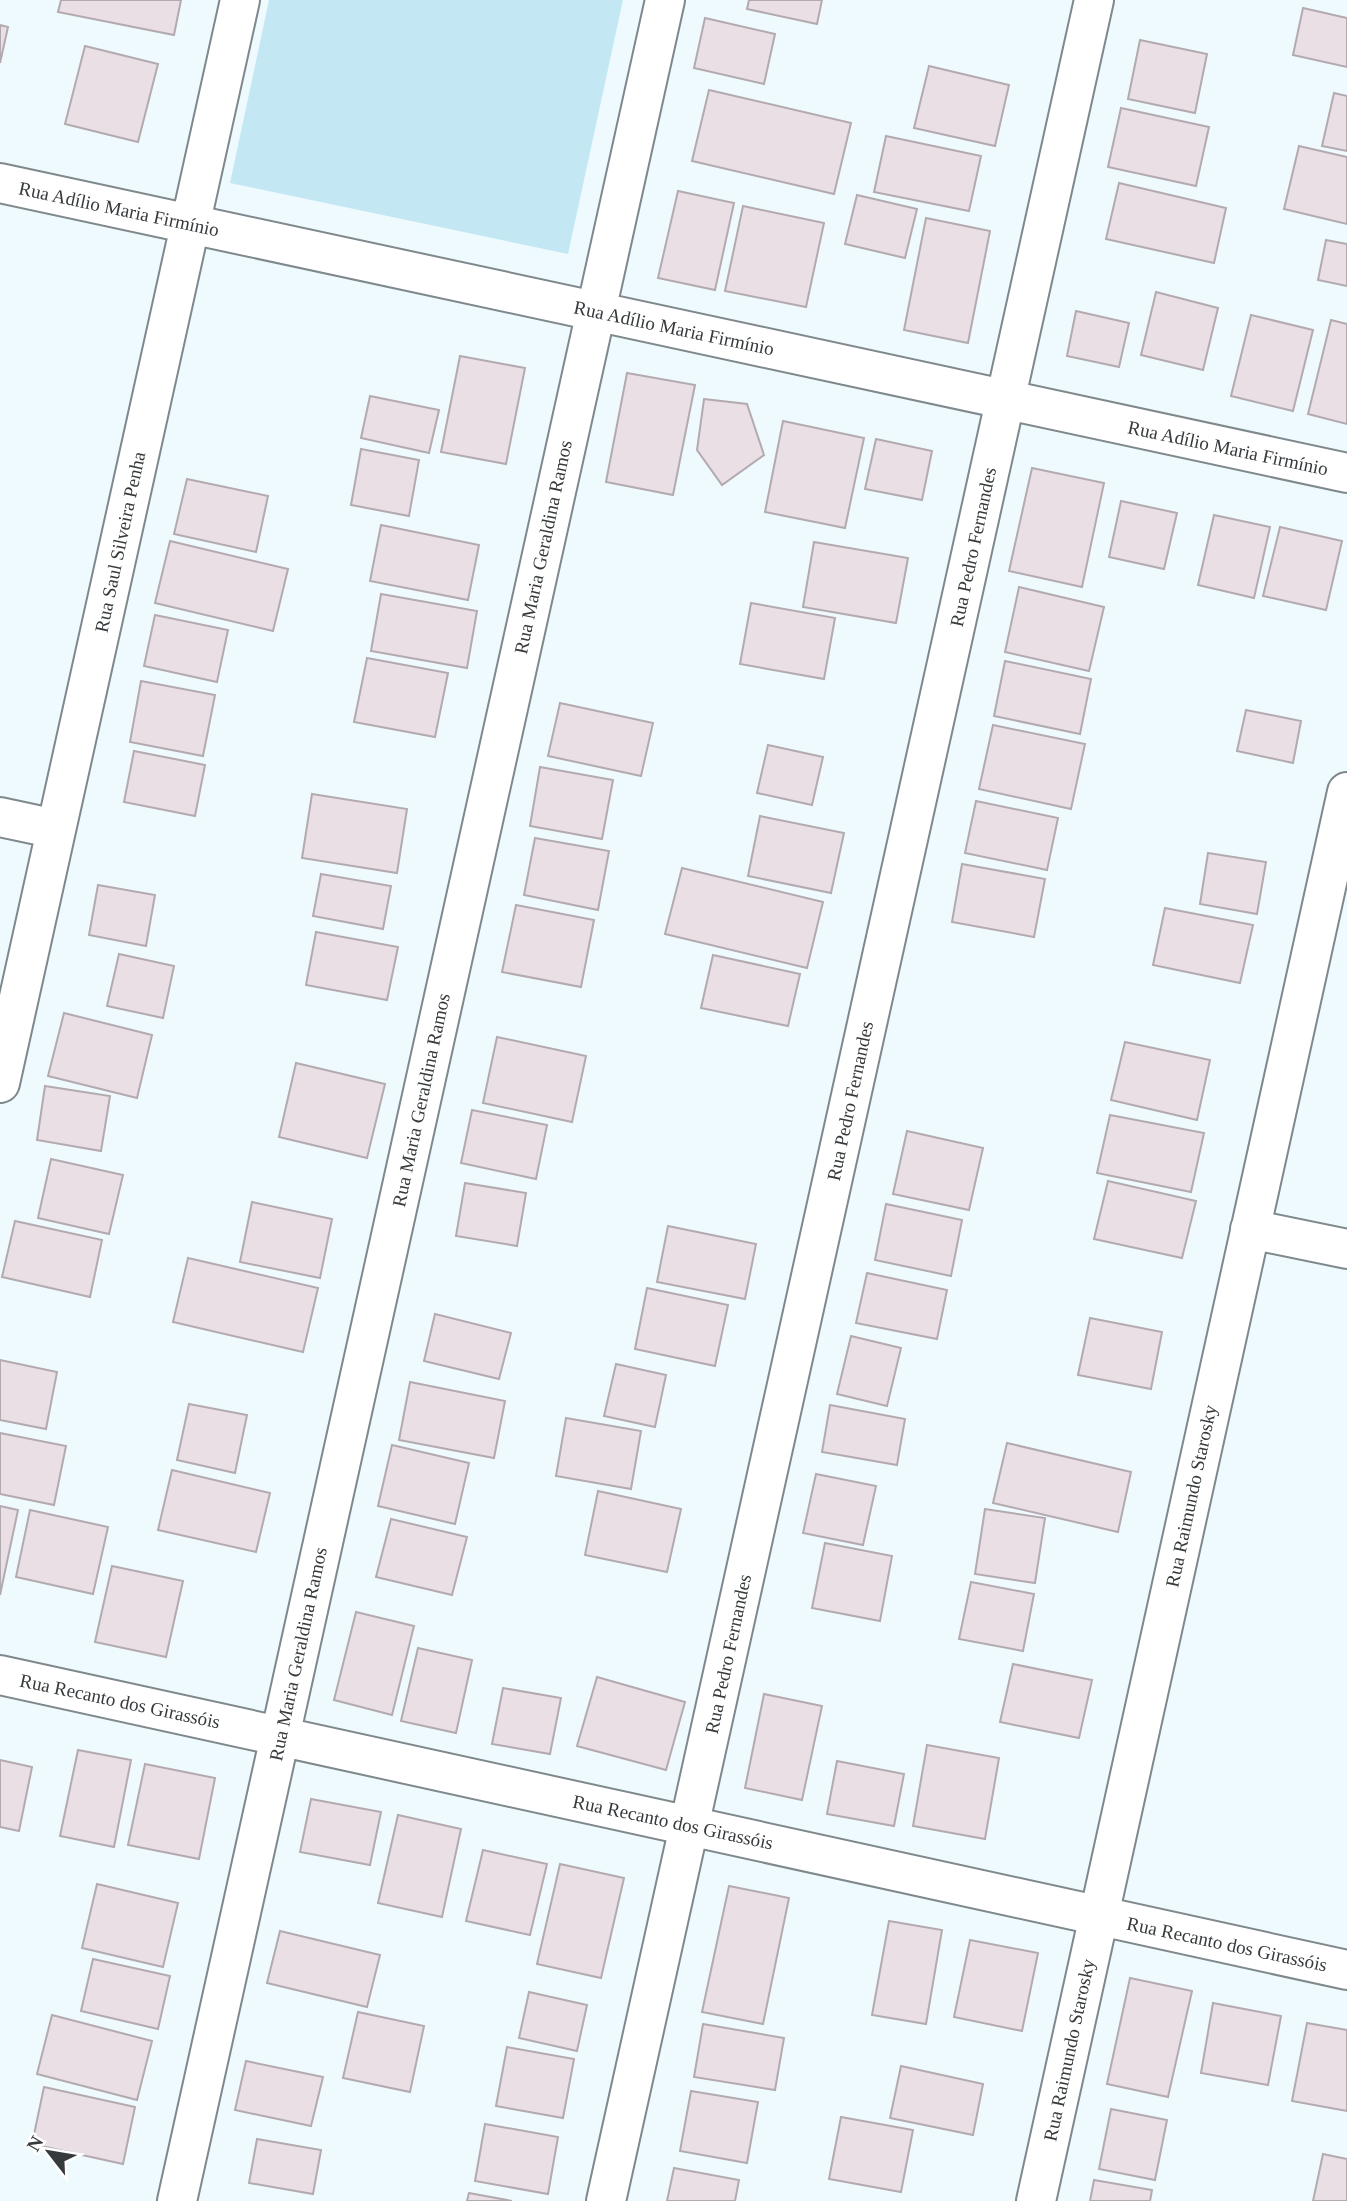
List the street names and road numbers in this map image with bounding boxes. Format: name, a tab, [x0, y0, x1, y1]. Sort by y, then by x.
street label: Rua Adílio Maria Firmínio	[17, 177, 221, 241]
street label: Rua Adílio Maria Firmínio	[572, 296, 776, 360]
street label: Rua Adílio Maria Firmínio	[1126, 416, 1330, 480]
street label: Rua Maria Geraldina Ramos	[510, 438, 576, 656]
street label: Rua Saul Silveira Penha	[91, 449, 150, 634]
street label: Rua Pedro Fernandes	[946, 465, 1000, 629]
street label: Rua Maria Geraldina Ramos	[388, 991, 454, 1209]
street label: Rua Pedro Fernandes	[823, 1019, 877, 1183]
street label: Rua Raimundo Starosky	[1161, 1402, 1221, 1589]
street label: Rua Maria Geraldina Ramos	[265, 1545, 331, 1763]
street label: Rua Pedro Fernandes	[701, 1572, 755, 1736]
street label: Rua Recanto dos Girassóis	[18, 1669, 222, 1733]
street label: Rua Recanto dos Girassóis	[571, 1790, 775, 1854]
street label: Rua Recanto dos Girassóis	[1125, 1912, 1329, 1976]
street label: Rua Raimundo Starosky	[1039, 1956, 1099, 2143]

